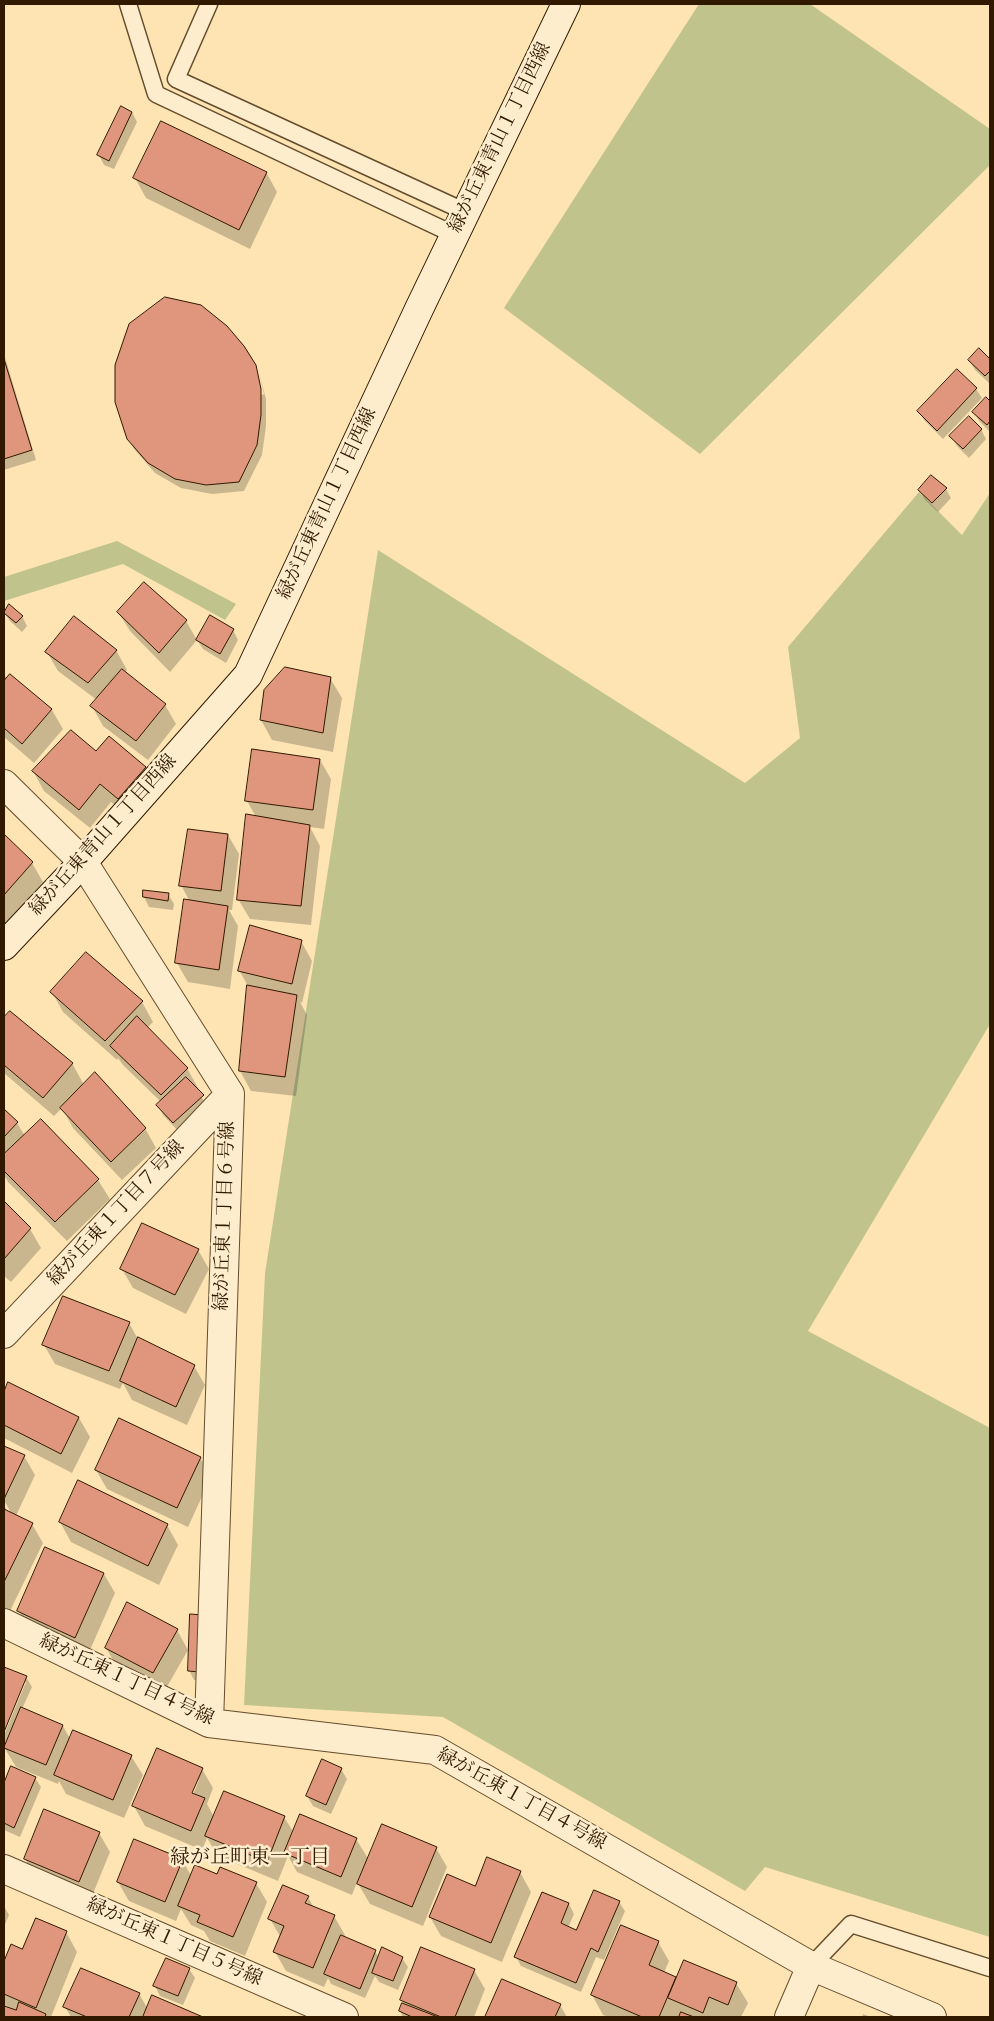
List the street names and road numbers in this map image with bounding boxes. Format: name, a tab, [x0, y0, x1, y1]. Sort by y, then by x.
street label: 緑が丘東青山１丁目西線	[445, 39, 557, 237]
street label: 緑が丘東青山１丁目西線	[274, 404, 382, 604]
street label: 緑が丘東青山１丁目西線	[26, 751, 182, 921]
street label: 緑が丘東１丁目６号線	[211, 1121, 241, 1311]
street label: 緑が丘東１丁目７号線	[44, 1137, 190, 1291]
street label: 緑が丘東１丁目４号線	[35, 1631, 217, 1731]
street label: 緑が丘東１丁目４号線	[432, 1744, 610, 1856]
street label: 緑が丘東１丁目５号線	[83, 1894, 265, 1992]

